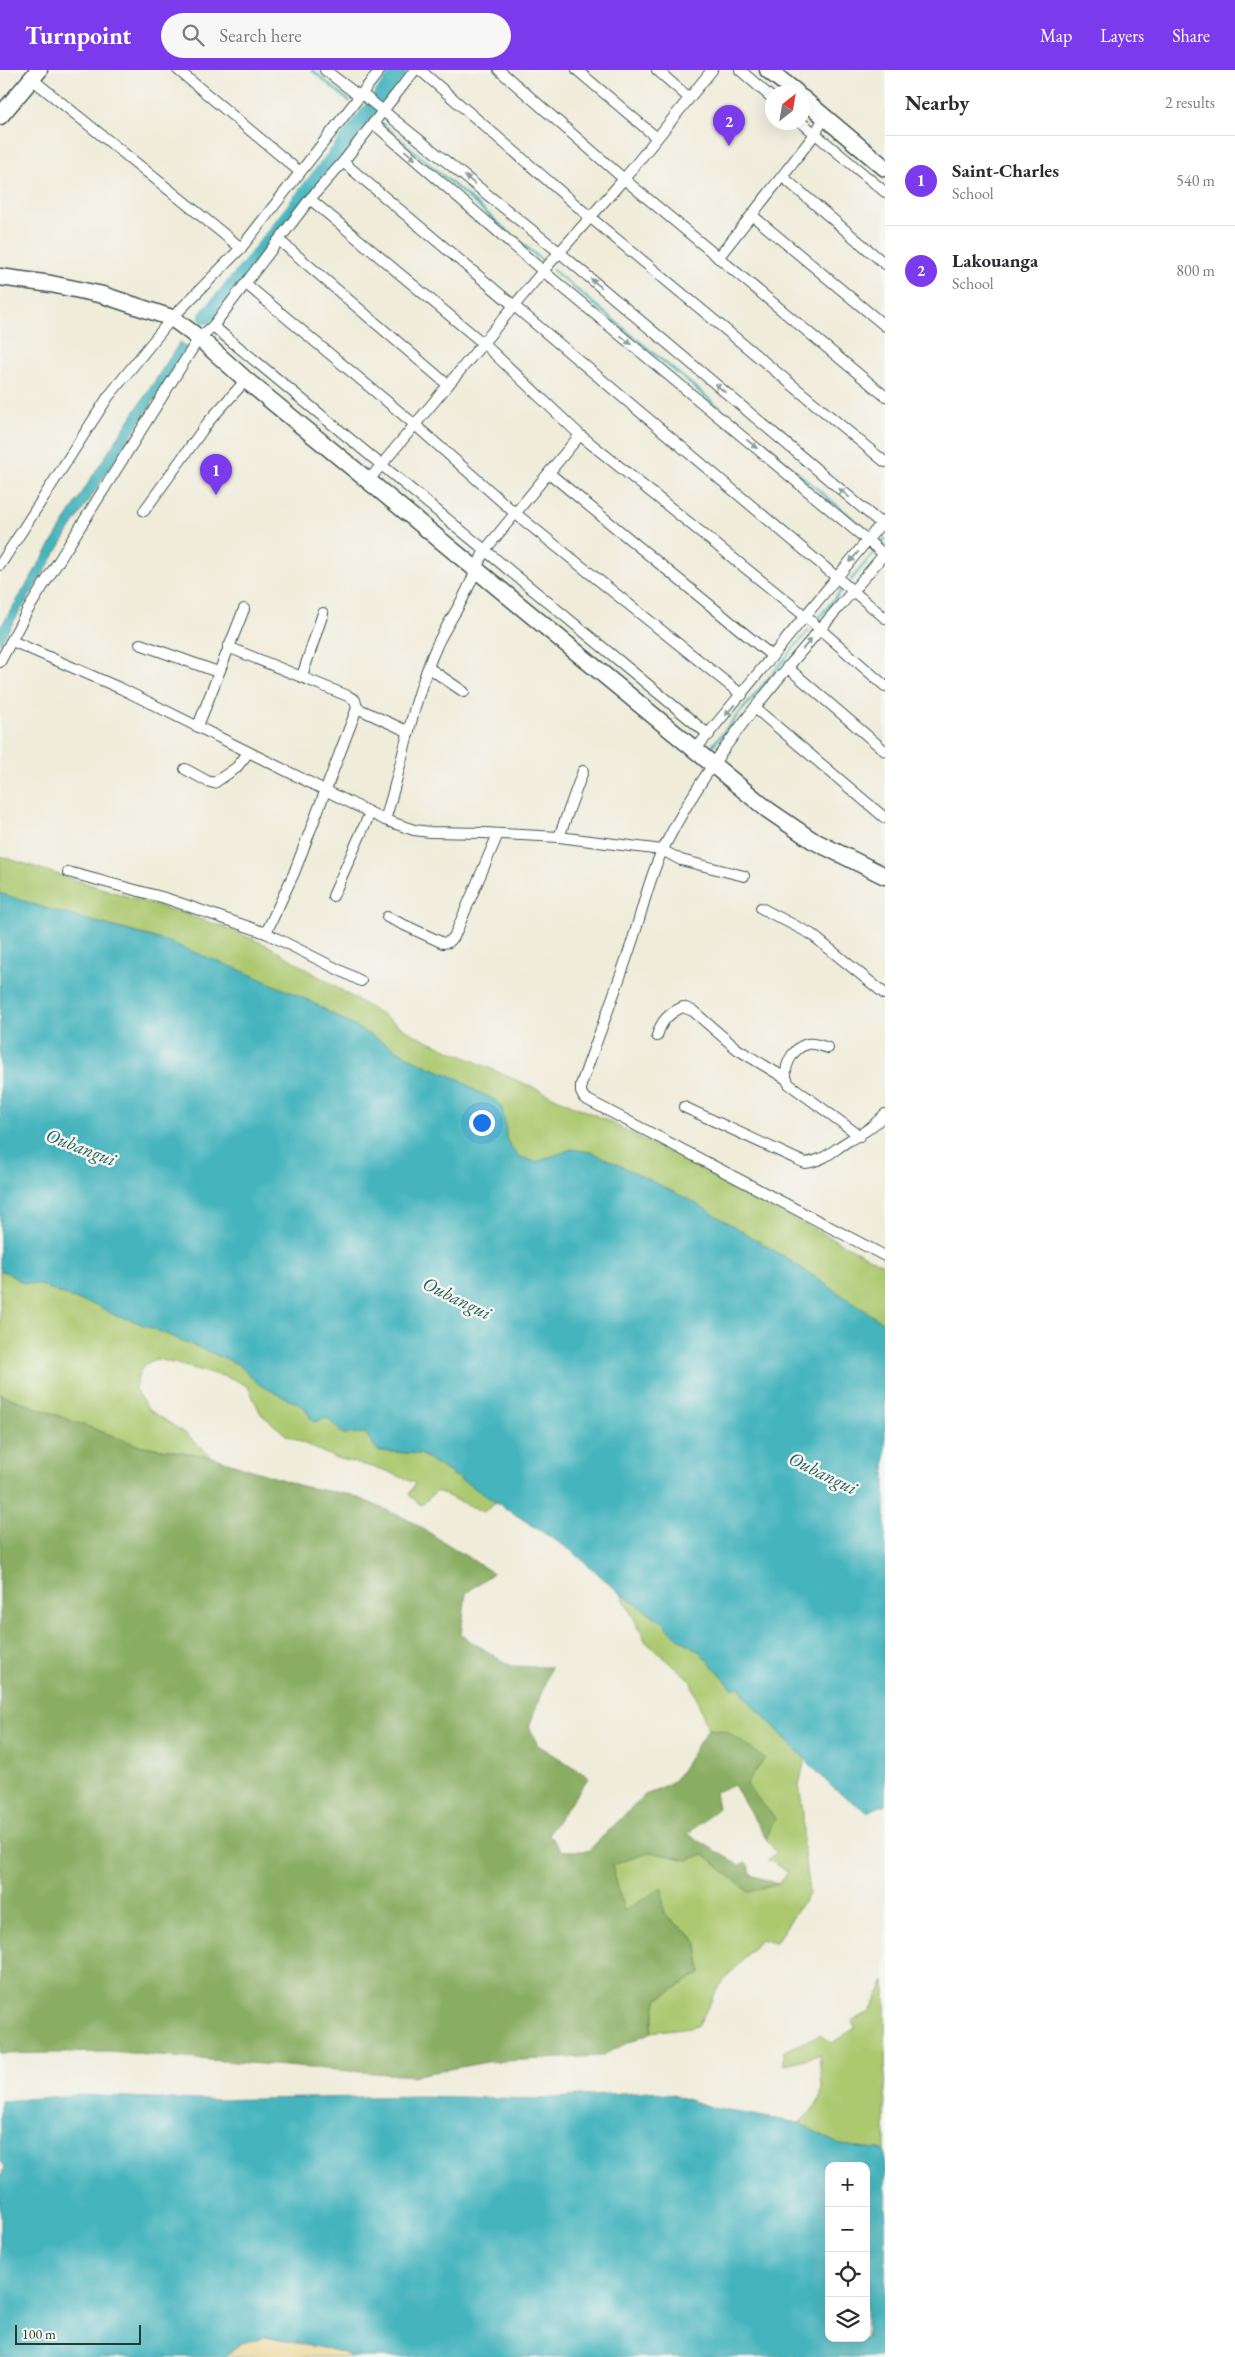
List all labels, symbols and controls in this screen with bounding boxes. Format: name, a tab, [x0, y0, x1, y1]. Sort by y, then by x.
search box	[161, 13, 511, 58]
text: Turnpoint	[25, 20, 131, 51]
icon: search	[179, 21, 207, 49]
text: Search here	[219, 23, 302, 48]
text: Map	[1040, 24, 1072, 47]
text: Layers	[1100, 24, 1144, 47]
text: Share	[1172, 24, 1210, 47]
north arrow	[765, 85, 810, 130]
text: Nearby	[905, 89, 969, 116]
text: 2 results	[1165, 92, 1215, 113]
pin: 2	[713, 105, 745, 146]
one-way arrow	[404, 149, 416, 161]
text: Saint-Charles	[952, 158, 1059, 183]
text: 1	[917, 170, 925, 191]
text: 540 m	[1176, 170, 1215, 191]
one-way arrow	[463, 175, 476, 186]
text: School	[952, 183, 994, 204]
text: Lakouanga	[952, 248, 1038, 273]
text: 2	[917, 260, 925, 281]
text: 800 m	[1176, 260, 1215, 281]
text: School	[952, 273, 994, 294]
one-way arrow	[590, 277, 602, 289]
one-way arrow	[620, 335, 633, 346]
one-way arrow	[714, 382, 727, 393]
one-way arrow	[745, 438, 757, 450]
pin: 1	[200, 454, 232, 495]
one-way arrow	[838, 487, 851, 498]
one-way arrow	[849, 550, 860, 563]
one-way arrow	[802, 637, 813, 650]
one-way arrow	[724, 703, 735, 716]
your location	[469, 1110, 495, 1136]
water label: Oubangui	[42, 1122, 121, 1172]
water label: Oubangui	[419, 1271, 497, 1326]
water label: Oubangui	[785, 1446, 863, 1501]
map controls	[825, 2162, 870, 2342]
button: +	[825, 2162, 870, 2207]
button: −	[825, 2207, 870, 2252]
button: locate	[825, 2252, 870, 2297]
button: layers	[825, 2297, 870, 2342]
scale bar	[15, 2322, 141, 2345]
text: 100 m	[22, 2325, 56, 2343]

